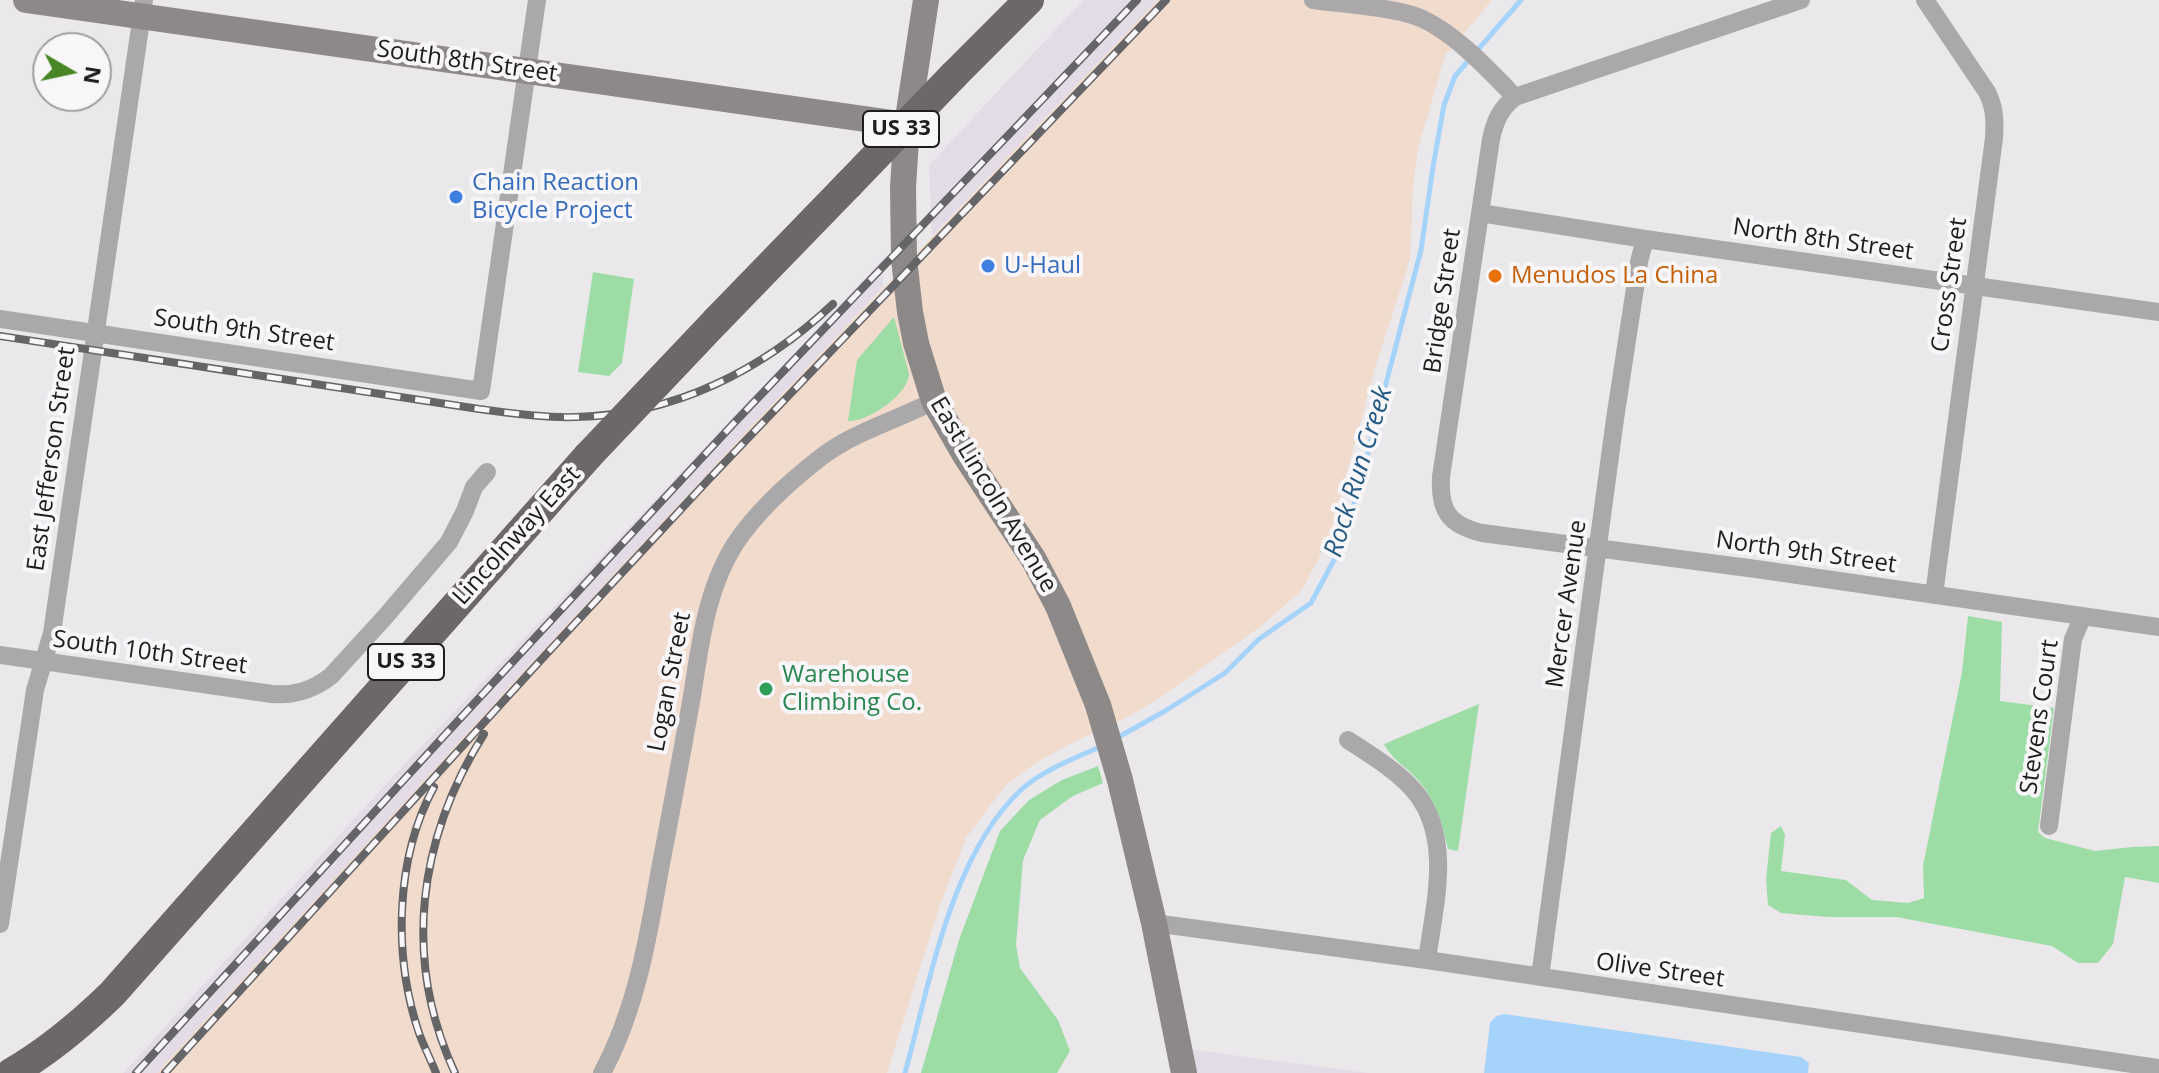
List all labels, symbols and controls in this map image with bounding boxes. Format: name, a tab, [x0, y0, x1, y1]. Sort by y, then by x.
north arrow	[32, 32, 112, 112]
street label: South 8th Street	[375, 35, 559, 89]
text: N	[78, 64, 110, 87]
road number: US 33	[863, 111, 939, 147]
place label: Chain Reaction Bicycle Project	[472, 169, 639, 225]
marker: Chain Reaction Bicycle Project	[447, 188, 465, 206]
street label: North 8th Street	[1731, 213, 1915, 267]
street label: Cross Street	[1926, 216, 1974, 354]
street label: Bridge Street	[1419, 227, 1467, 375]
place label: U-Haul	[1004, 252, 1081, 280]
marker: U-Haul	[979, 257, 997, 275]
place label: Menudos La China	[1511, 262, 1718, 290]
marker: Menudos La China	[1486, 267, 1504, 285]
street label: South 9th Street	[152, 304, 336, 358]
street label: East Jefferson Street	[22, 345, 82, 573]
water label: Rock Run Creek	[1318, 383, 1400, 561]
street label: East Lincoln Avenue	[923, 392, 1063, 598]
street label: Lincolnway East	[447, 461, 587, 611]
street label: Mercer Avenue	[1541, 518, 1593, 690]
street label: North 9th Street	[1714, 526, 1898, 580]
street label: Logan Street	[642, 610, 698, 754]
street label: South 10th Street	[51, 625, 249, 681]
street label: Stevens Court	[2015, 638, 2065, 796]
road number: US 33	[368, 644, 444, 680]
place label: Warehouse Climbing Co.	[782, 661, 922, 717]
marker: Warehouse Climbing Co.	[757, 680, 775, 698]
street label: Olive Street	[1594, 948, 1726, 994]

